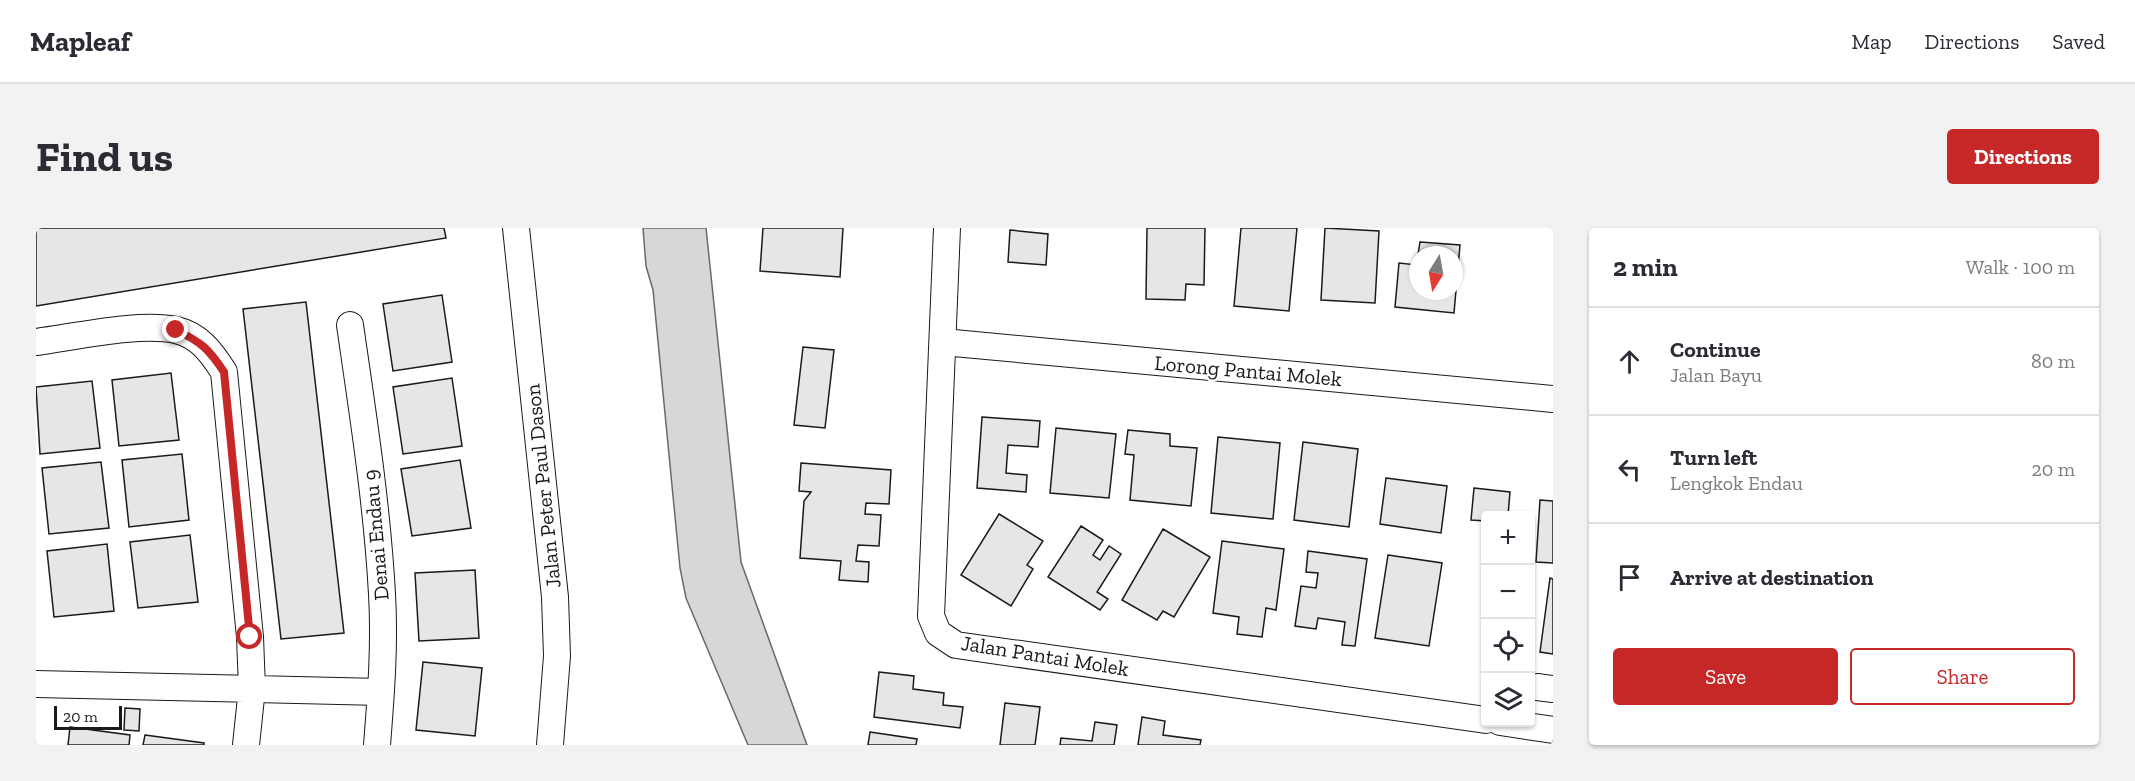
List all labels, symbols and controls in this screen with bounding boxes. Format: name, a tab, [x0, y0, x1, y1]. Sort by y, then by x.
text: Mapleaf	[30, 25, 130, 58]
text: Map	[1852, 29, 1892, 54]
text: Directions	[1925, 29, 2019, 54]
text: Saved	[2052, 29, 2105, 54]
button: Directions	[1947, 129, 2099, 184]
text: Find us	[36, 131, 173, 182]
north arrow	[1409, 246, 1463, 300]
text: 2 min	[1613, 251, 1678, 283]
text: Walk · 100 m	[1966, 255, 2075, 279]
route end	[162, 316, 188, 342]
text: Continue	[1670, 336, 1761, 363]
icon: ahead	[1613, 345, 1646, 378]
text: 80 m	[2031, 349, 2075, 373]
street label: Lorong Pantai Molek	[1153, 350, 1343, 391]
text: Jalan Bayu	[1670, 363, 1762, 387]
street label: Jalan Peter Paul Dason	[519, 383, 566, 589]
text: Turn left	[1670, 444, 1757, 471]
icon: left	[1613, 453, 1646, 486]
text: 20 m	[2031, 457, 2075, 481]
street label: Denai Endau 9	[357, 469, 394, 602]
text: Lengkok Endau	[1670, 471, 1803, 495]
map controls	[1481, 511, 1535, 727]
button: +	[1481, 511, 1535, 565]
icon: arrive	[1613, 561, 1646, 594]
text: Arrive at destination	[1670, 564, 1873, 591]
button: −	[1481, 565, 1535, 619]
button: locate	[1481, 619, 1535, 673]
route start	[236, 623, 262, 649]
street label: Jalan Pantai Molek	[959, 630, 1131, 681]
button: Save	[1613, 648, 1838, 705]
button: Share	[1850, 648, 2075, 705]
button: layers	[1481, 673, 1535, 727]
scale bar	[54, 703, 122, 730]
text: 20 m	[63, 707, 98, 726]

